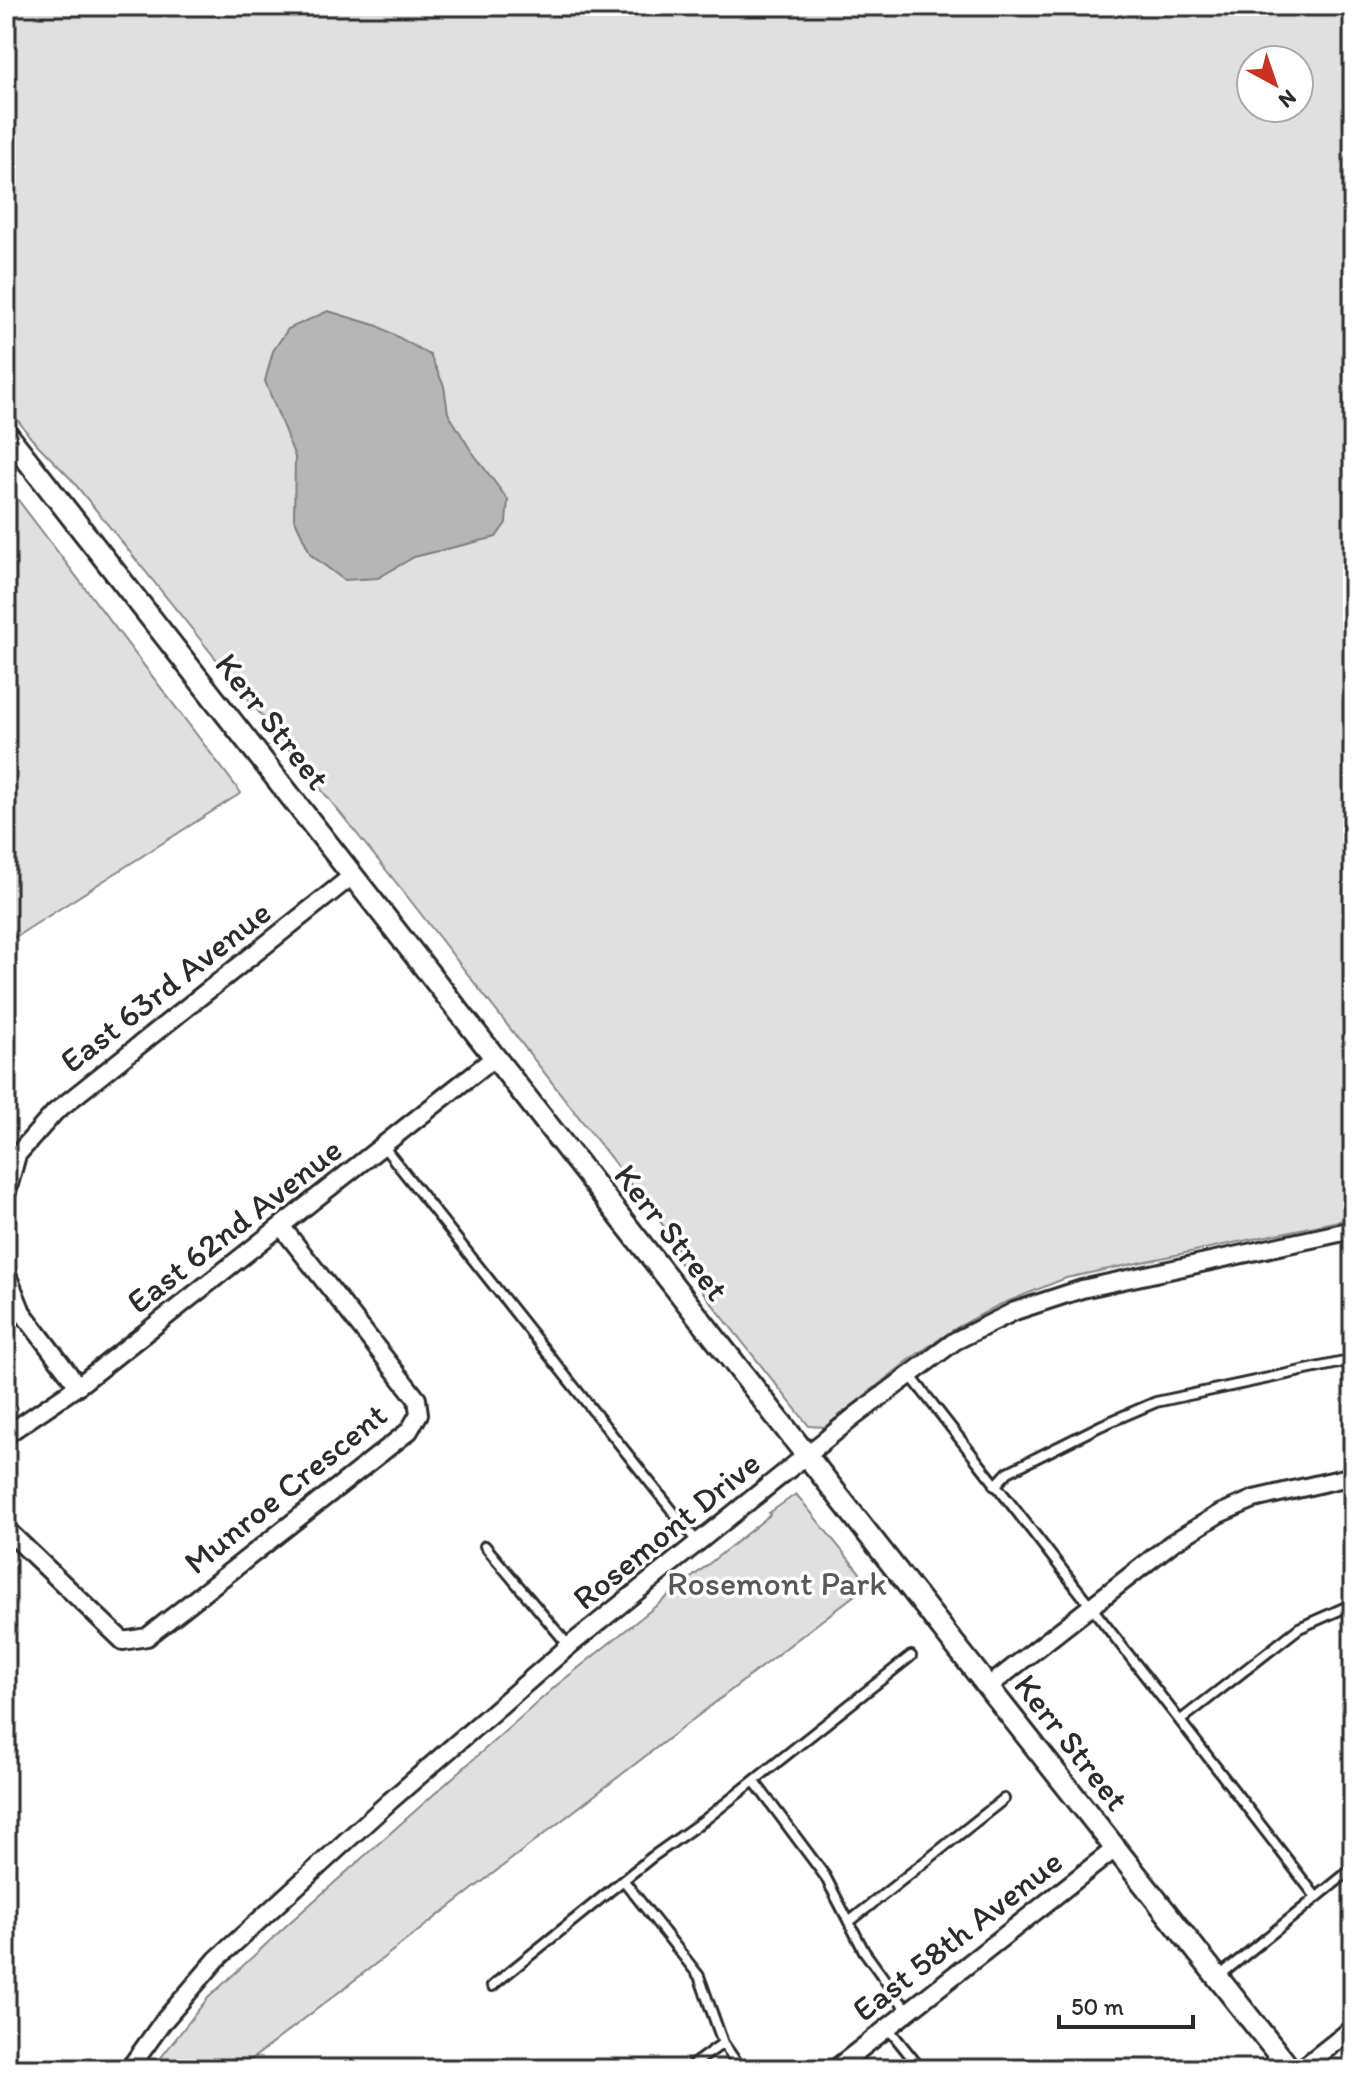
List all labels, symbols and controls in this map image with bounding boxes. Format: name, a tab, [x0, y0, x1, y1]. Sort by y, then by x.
north arrow	[1235, 44, 1315, 124]
text: N	[1273, 84, 1302, 114]
street label: Kerr Street	[207, 645, 339, 798]
street label: East 63rd Avenue	[52, 891, 279, 1081]
street label: East 62nd Avenue	[119, 1129, 350, 1322]
street label: Kerr Street	[606, 1156, 738, 1309]
street label: Munroe Crescent	[176, 1394, 395, 1583]
street label: Rosemont Drive	[564, 1442, 768, 1618]
park label: Rosemont Park	[667, 1563, 887, 1604]
street label: Kerr Street	[1006, 1666, 1138, 1819]
street label: East 58th Avenue	[844, 1841, 1070, 2030]
scale bar	[1059, 1979, 1193, 2029]
text: 50 m	[1071, 1992, 1124, 2021]

